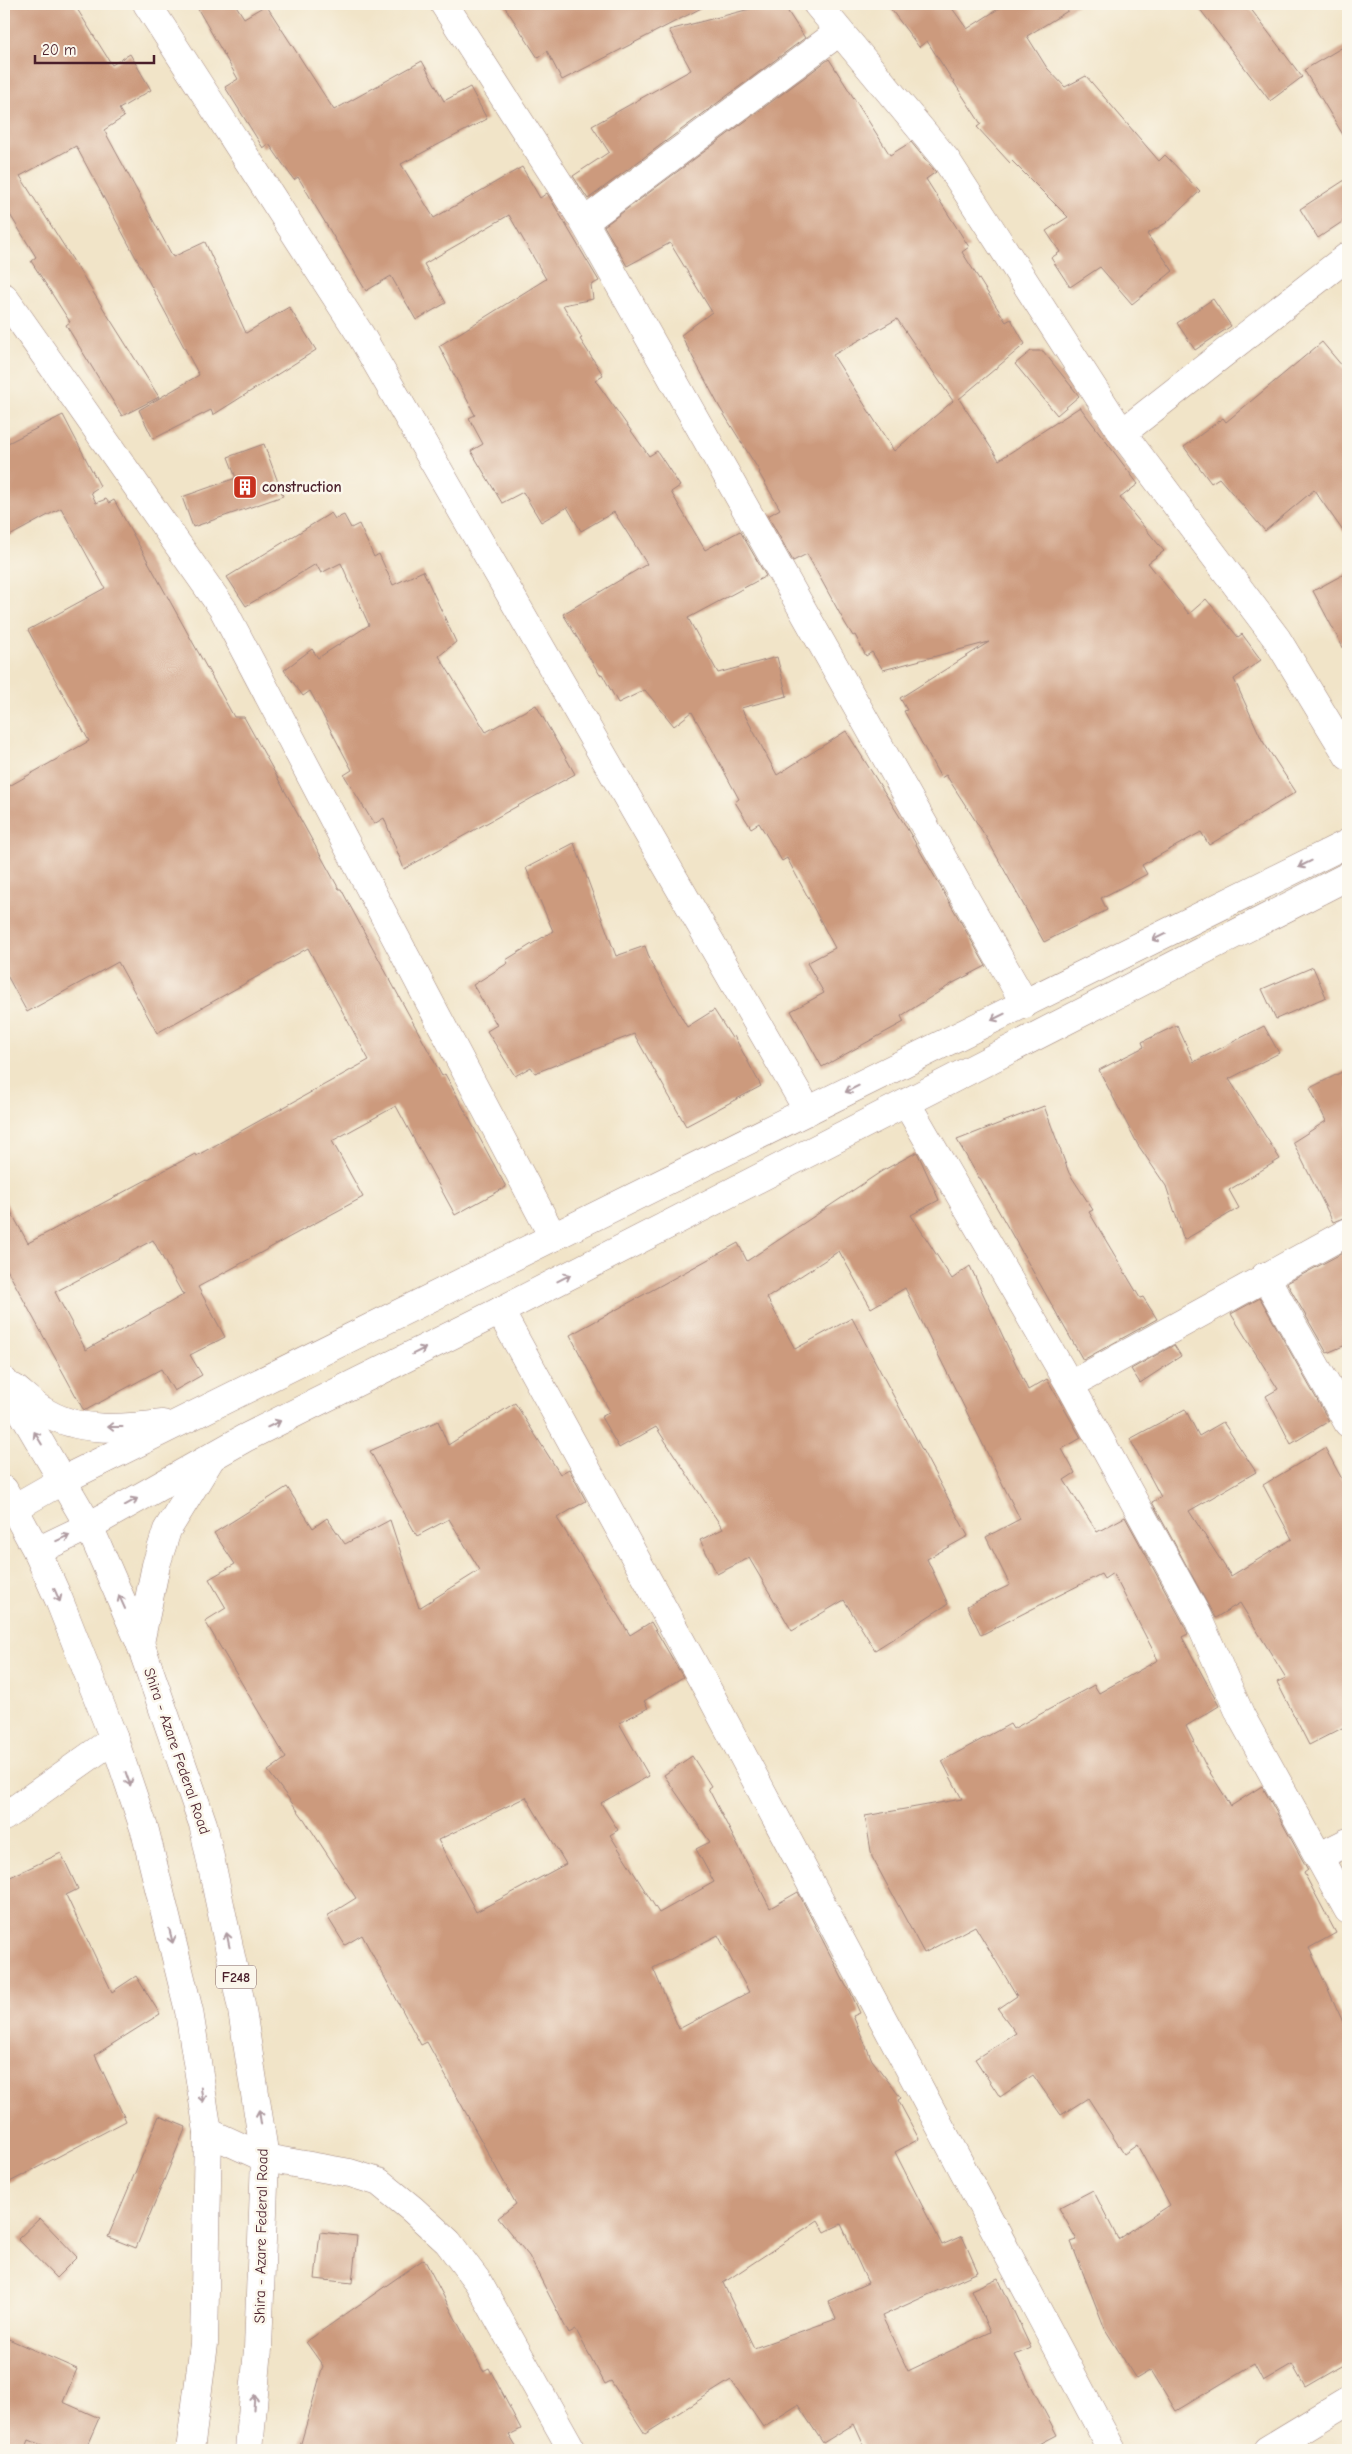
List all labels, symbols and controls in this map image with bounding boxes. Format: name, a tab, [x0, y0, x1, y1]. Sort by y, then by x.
scale bar	[35, 32, 154, 64]
text: 20 m	[42, 41, 76, 59]
building icon: construction	[232, 474, 258, 500]
place label: construction	[262, 478, 342, 496]
one-way arrow	[1297, 859, 1312, 869]
one-way arrow	[1152, 933, 1167, 942]
one-way arrow	[991, 1013, 1006, 1022]
one-way arrow	[845, 1085, 860, 1094]
one-way arrow	[557, 1273, 572, 1283]
one-way arrow	[411, 1346, 426, 1355]
one-way arrow	[266, 1419, 281, 1428]
one-way arrow	[108, 1422, 124, 1432]
one-way arrow	[32, 1432, 42, 1446]
one-way arrow	[124, 1497, 139, 1507]
one-way arrow	[55, 1533, 70, 1543]
one-way arrow	[52, 1587, 62, 1602]
one-way arrow	[117, 1595, 127, 1610]
street label: Shira - Azare Federal Road	[140, 1665, 214, 1837]
one-way arrow	[123, 1771, 133, 1787]
one-way arrow	[167, 1927, 176, 1943]
one-way arrow	[223, 1933, 232, 1949]
road number: F248	[216, 1965, 256, 1988]
one-way arrow	[198, 2087, 208, 2103]
one-way arrow	[255, 2110, 265, 2126]
street label: Shira - Azare Federal Road	[250, 2148, 272, 2324]
one-way arrow	[249, 2394, 259, 2410]

